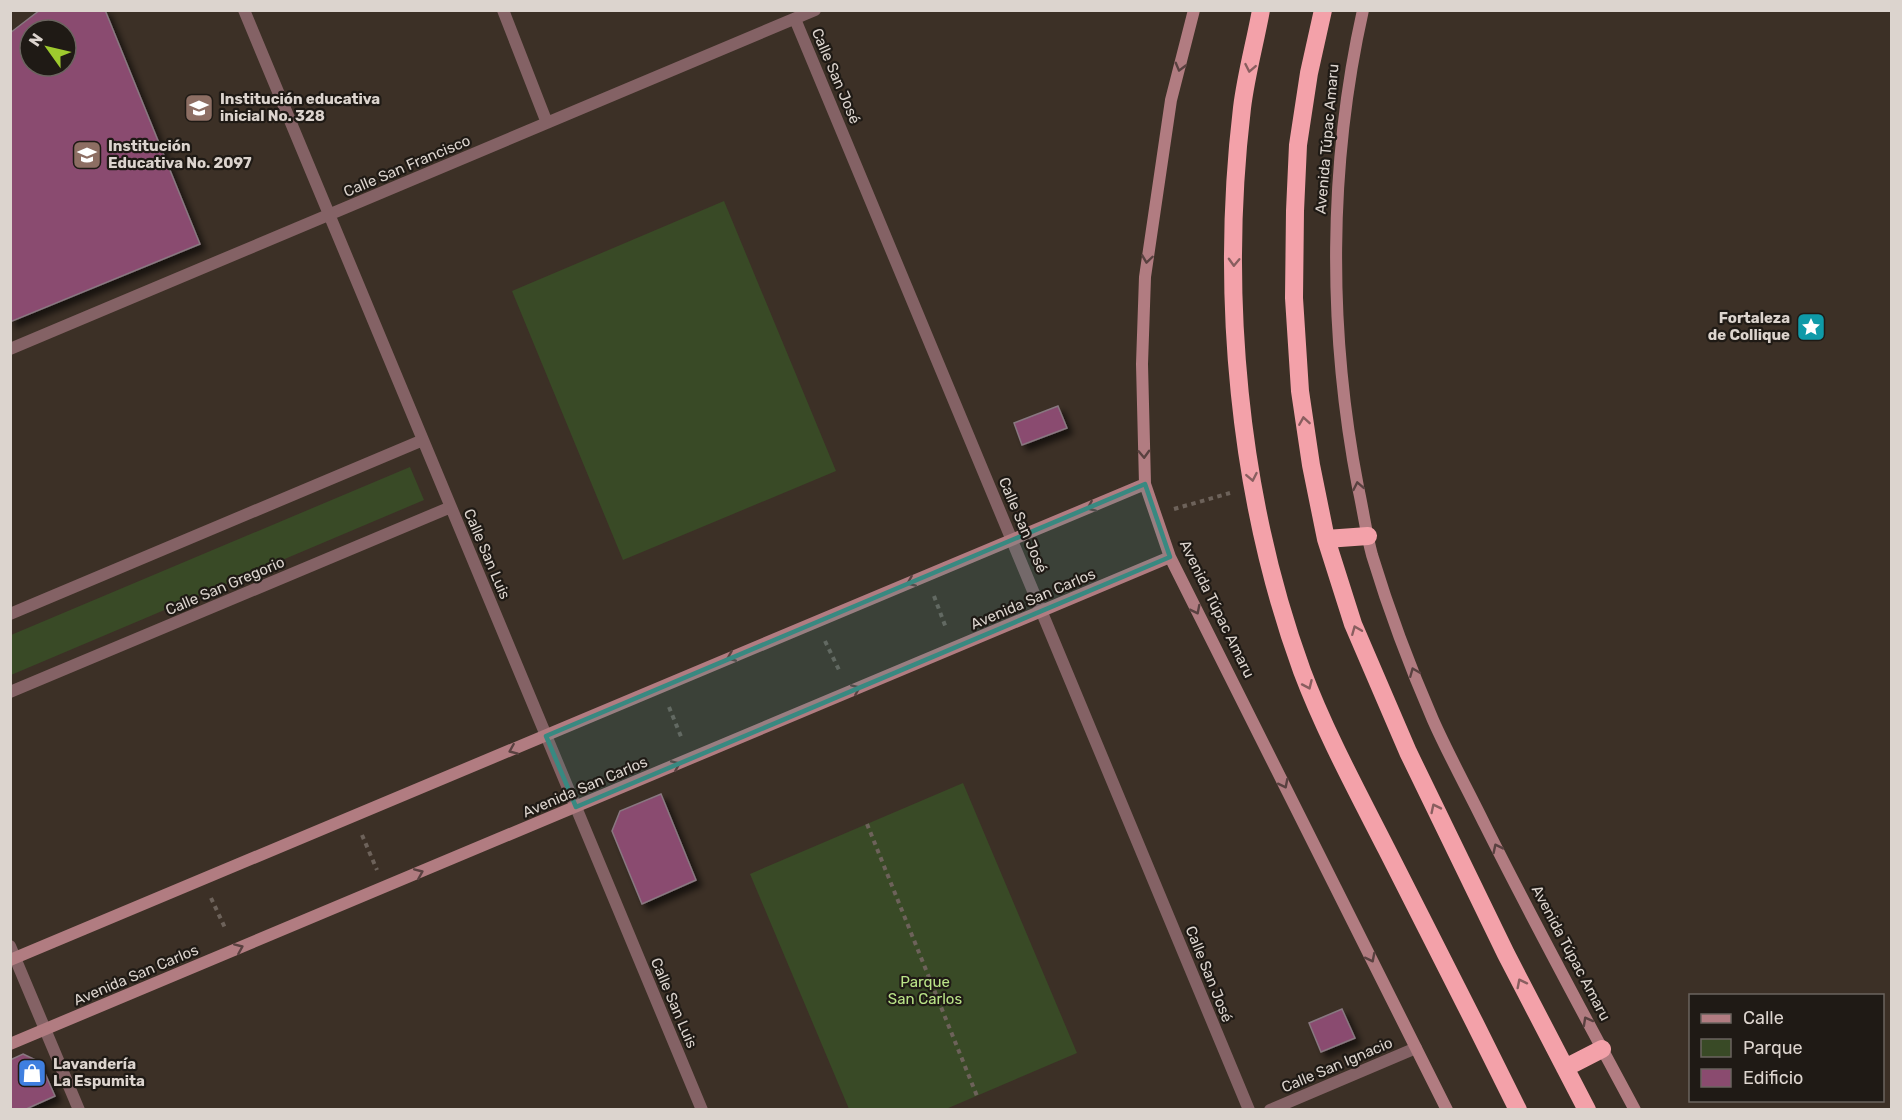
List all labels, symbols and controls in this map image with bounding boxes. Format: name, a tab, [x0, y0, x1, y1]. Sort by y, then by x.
north arrow	[18, 18, 78, 78]
street label: Calle San José	[808, 25, 864, 127]
text: N	[25, 30, 47, 50]
one-way arrow	[1174, 62, 1187, 72]
one-way arrow	[1244, 63, 1257, 73]
street label: Avenida Túpac Amaru	[1311, 63, 1343, 215]
place label: Institución educativa inicial No. 328	[220, 90, 380, 125]
school or university icon: Institución educativa inicial No. 328	[183, 92, 215, 124]
street label: Calle San Francisco	[341, 131, 473, 201]
place label: Institución Educativa No. 2097	[108, 137, 252, 172]
school or university icon: Institución Educativa No. 2097	[71, 139, 103, 171]
one-way arrow	[1141, 255, 1154, 264]
one-way arrow	[1228, 257, 1240, 266]
place label: Fortaleza de Collique	[1708, 309, 1790, 344]
place icon: Fortaleza de Collique	[1795, 311, 1827, 343]
one-way arrow	[1299, 416, 1311, 425]
one-way arrow	[1138, 449, 1150, 458]
one-way arrow	[1245, 472, 1258, 482]
street label: Calle San José	[995, 474, 1051, 576]
one-way arrow	[1352, 481, 1365, 491]
one-way arrow	[1086, 500, 1097, 512]
street label: Calle San Luis	[460, 506, 514, 602]
street label: Avenida Túpac Amaru	[1176, 537, 1258, 681]
street label: Calle San Gregorio	[163, 553, 287, 619]
street label: Avenida San Carlos	[968, 564, 1098, 633]
one-way arrow	[907, 575, 918, 587]
one-way arrow	[1189, 603, 1201, 614]
one-way arrow	[1351, 625, 1363, 636]
one-way arrow	[727, 650, 738, 662]
one-way arrow	[1409, 667, 1421, 678]
one-way arrow	[1301, 678, 1313, 689]
one-way arrow	[849, 684, 860, 696]
one-way arrow	[508, 743, 519, 755]
street label: Avenida San Carlos	[520, 752, 650, 821]
one-way arrow	[670, 760, 681, 772]
one-way arrow	[1276, 778, 1288, 789]
one-way arrow	[1431, 804, 1442, 815]
one-way arrow	[1493, 844, 1504, 855]
one-way arrow	[412, 868, 423, 880]
street label: Avenida Túpac Amaru	[1528, 882, 1614, 1024]
street label: Calle San José	[1182, 923, 1236, 1025]
street label: Avenida San Carlos	[71, 940, 201, 1009]
one-way arrow	[232, 943, 243, 955]
one-way arrow	[1364, 952, 1375, 963]
street label: Calle San Luis	[647, 955, 701, 1051]
park label: Parque San Carlos	[888, 973, 962, 1008]
one-way arrow	[1517, 979, 1528, 989]
legend	[1689, 994, 1884, 1102]
text: Calle	[1743, 1007, 1784, 1029]
one-way arrow	[1583, 1017, 1594, 1027]
street label: Calle San Ignacio	[1279, 1033, 1395, 1097]
text: Parque	[1743, 1037, 1803, 1059]
place label: Lavandería La Espumita	[53, 1055, 145, 1090]
shop icon: Lavandería La Espumita	[16, 1057, 48, 1089]
text: Edificio	[1743, 1067, 1803, 1089]

